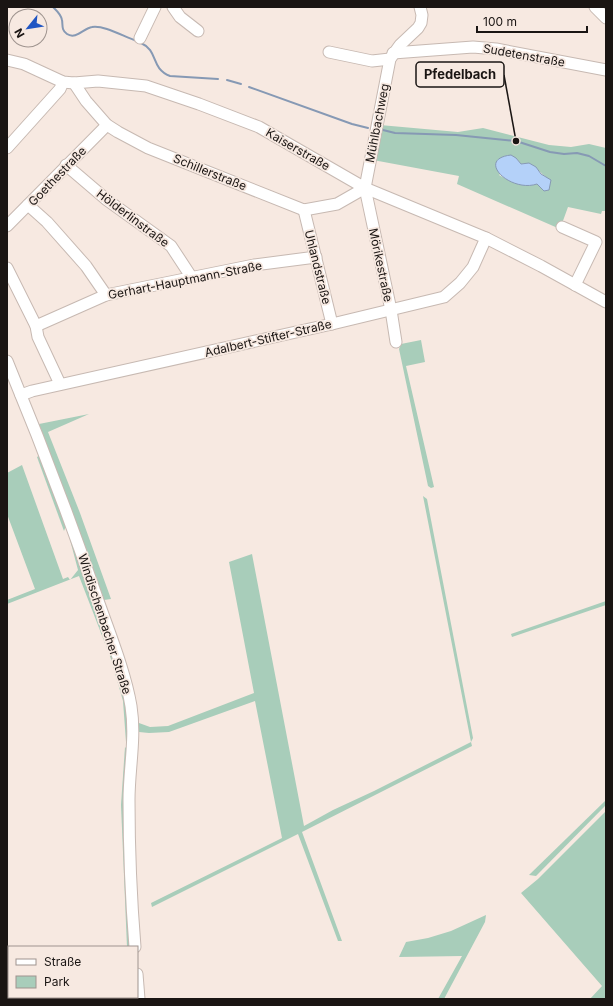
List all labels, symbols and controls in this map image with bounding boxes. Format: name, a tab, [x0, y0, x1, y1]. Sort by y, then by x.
north arrow	[8, 8, 48, 48]
scale bar	[477, 8, 587, 34]
text: 100 m	[483, 14, 517, 29]
text: N	[11, 26, 27, 40]
street label: Sudetenstraße	[482, 40, 566, 70]
callout: Pfedelbach	[416, 62, 504, 87]
text: Pfedelbach	[424, 66, 496, 82]
street label: Mühlbachweg	[362, 82, 392, 164]
street label: Kaiserstraße	[263, 125, 333, 173]
street label: Goethestraße	[25, 143, 89, 209]
street label: Schillerstraße	[171, 150, 249, 194]
street label: Hölderlinstraße	[94, 186, 172, 250]
street label: Mörikestraße	[366, 227, 396, 303]
street label: Uhlandstraße	[302, 228, 334, 306]
street label: Gerhart-Hauptmann-Straße	[107, 258, 263, 302]
street label: Adalbert-Stifter-Straße	[203, 316, 333, 360]
street label: Windischenbacher Straße	[75, 552, 135, 696]
legend	[8, 946, 138, 998]
text: Straße	[44, 954, 81, 969]
text: Park	[44, 974, 70, 989]

